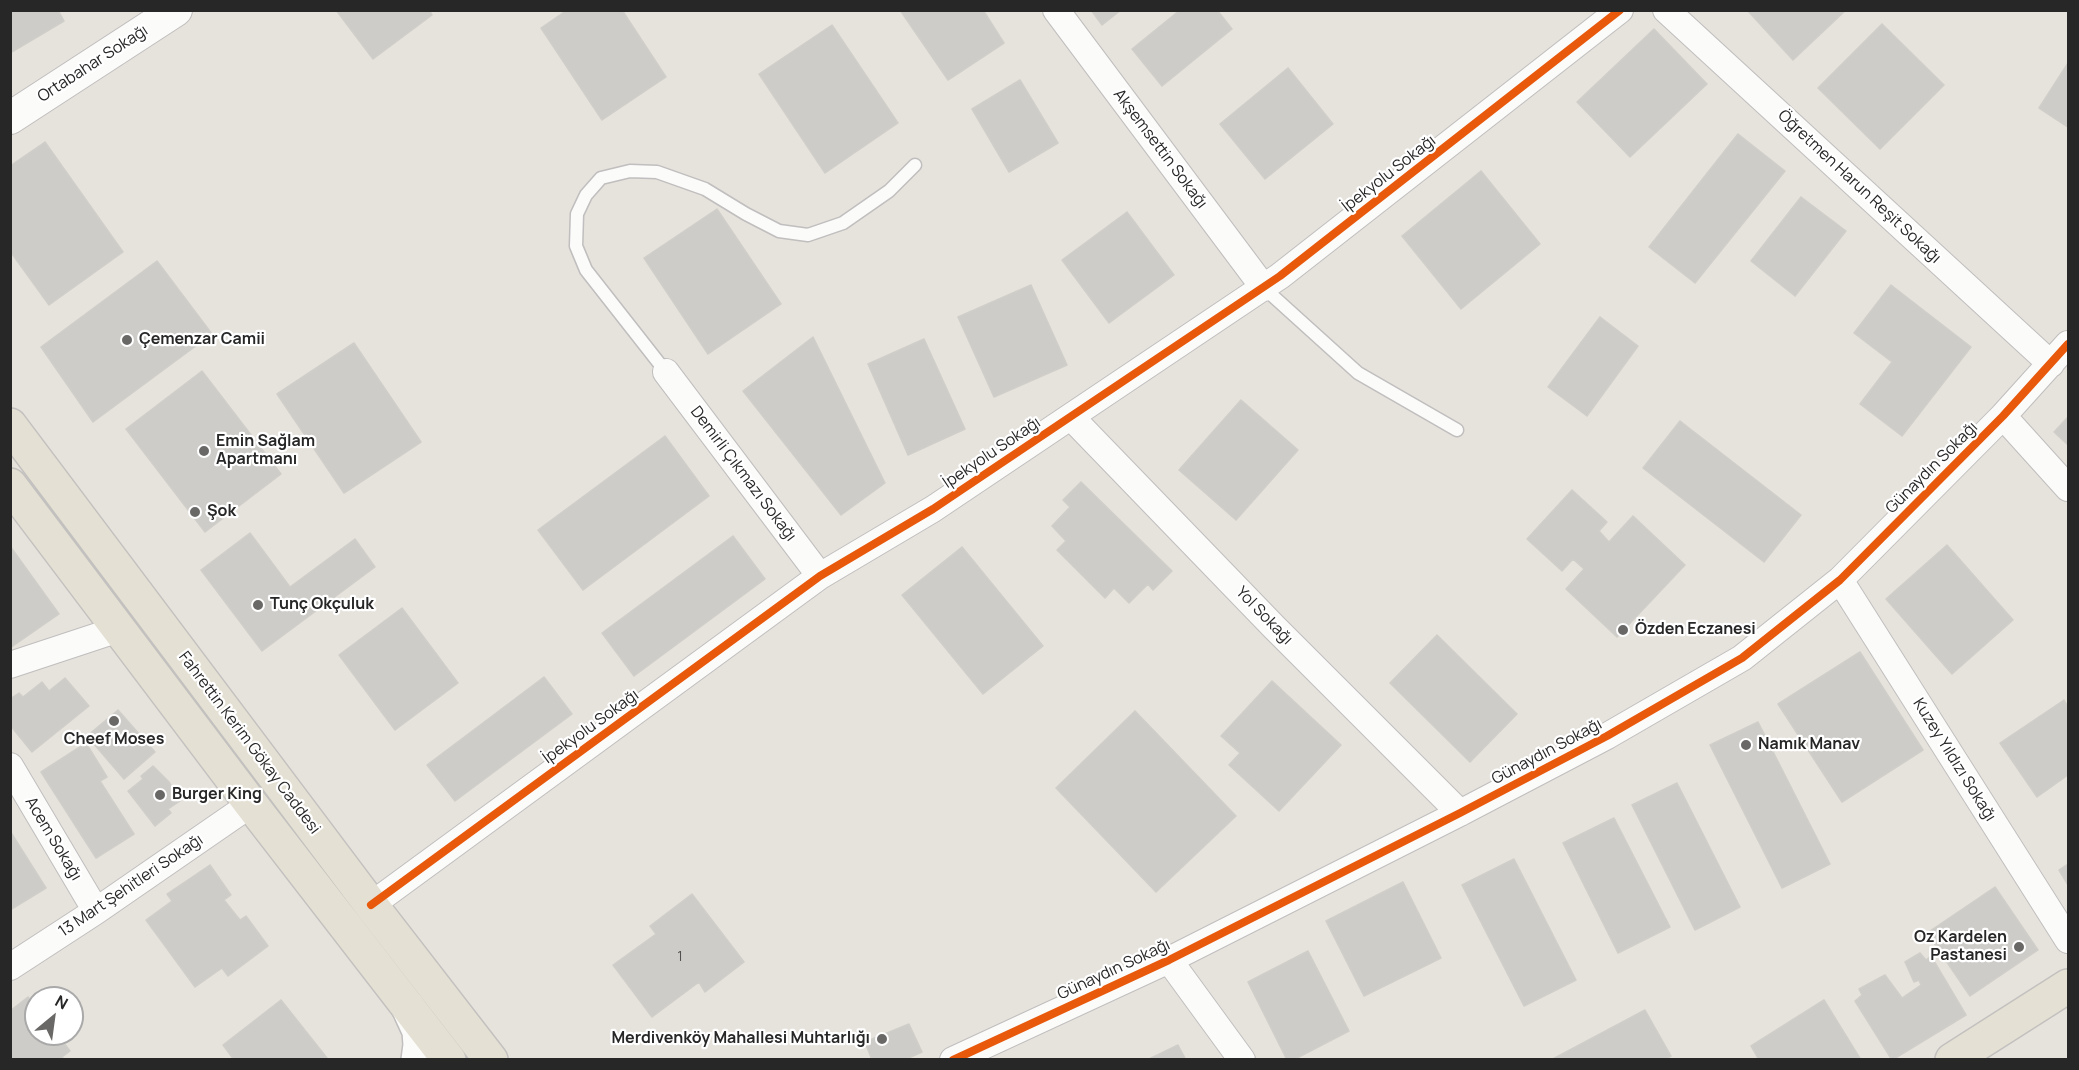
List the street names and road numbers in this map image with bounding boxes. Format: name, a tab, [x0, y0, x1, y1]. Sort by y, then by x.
street label: Ortabahar Sokağı	[34, 21, 152, 107]
street label: Akşemsettin Sokağı	[1109, 86, 1211, 212]
street label: Öğretmen Harun Reşit Sokağı	[1773, 106, 1945, 268]
street label: İpekyolu Sokağı	[1338, 131, 1440, 217]
street label: Demirli Çıkmazı Sokağı	[686, 403, 800, 545]
street label: İpekyolu Sokağı	[939, 413, 1045, 493]
street label: Günaydın Sokağı	[1882, 418, 1982, 518]
street label: Yol Sokağı	[1232, 583, 1296, 649]
street label: Fahrettin Kerim Gökay Caddesi	[174, 648, 324, 838]
street label: İpekyolu Sokağı	[539, 686, 643, 768]
street label: Kuzey Yıldızı Sokağı	[1908, 695, 2000, 825]
street label: Günaydın Sokağı	[1489, 715, 1605, 789]
street label: Acem Sokağı	[21, 794, 85, 884]
street label: 13 Mart Şehitleri Sokağı	[55, 831, 207, 941]
street label: Günaydın Sokağı	[1055, 935, 1173, 1005]

